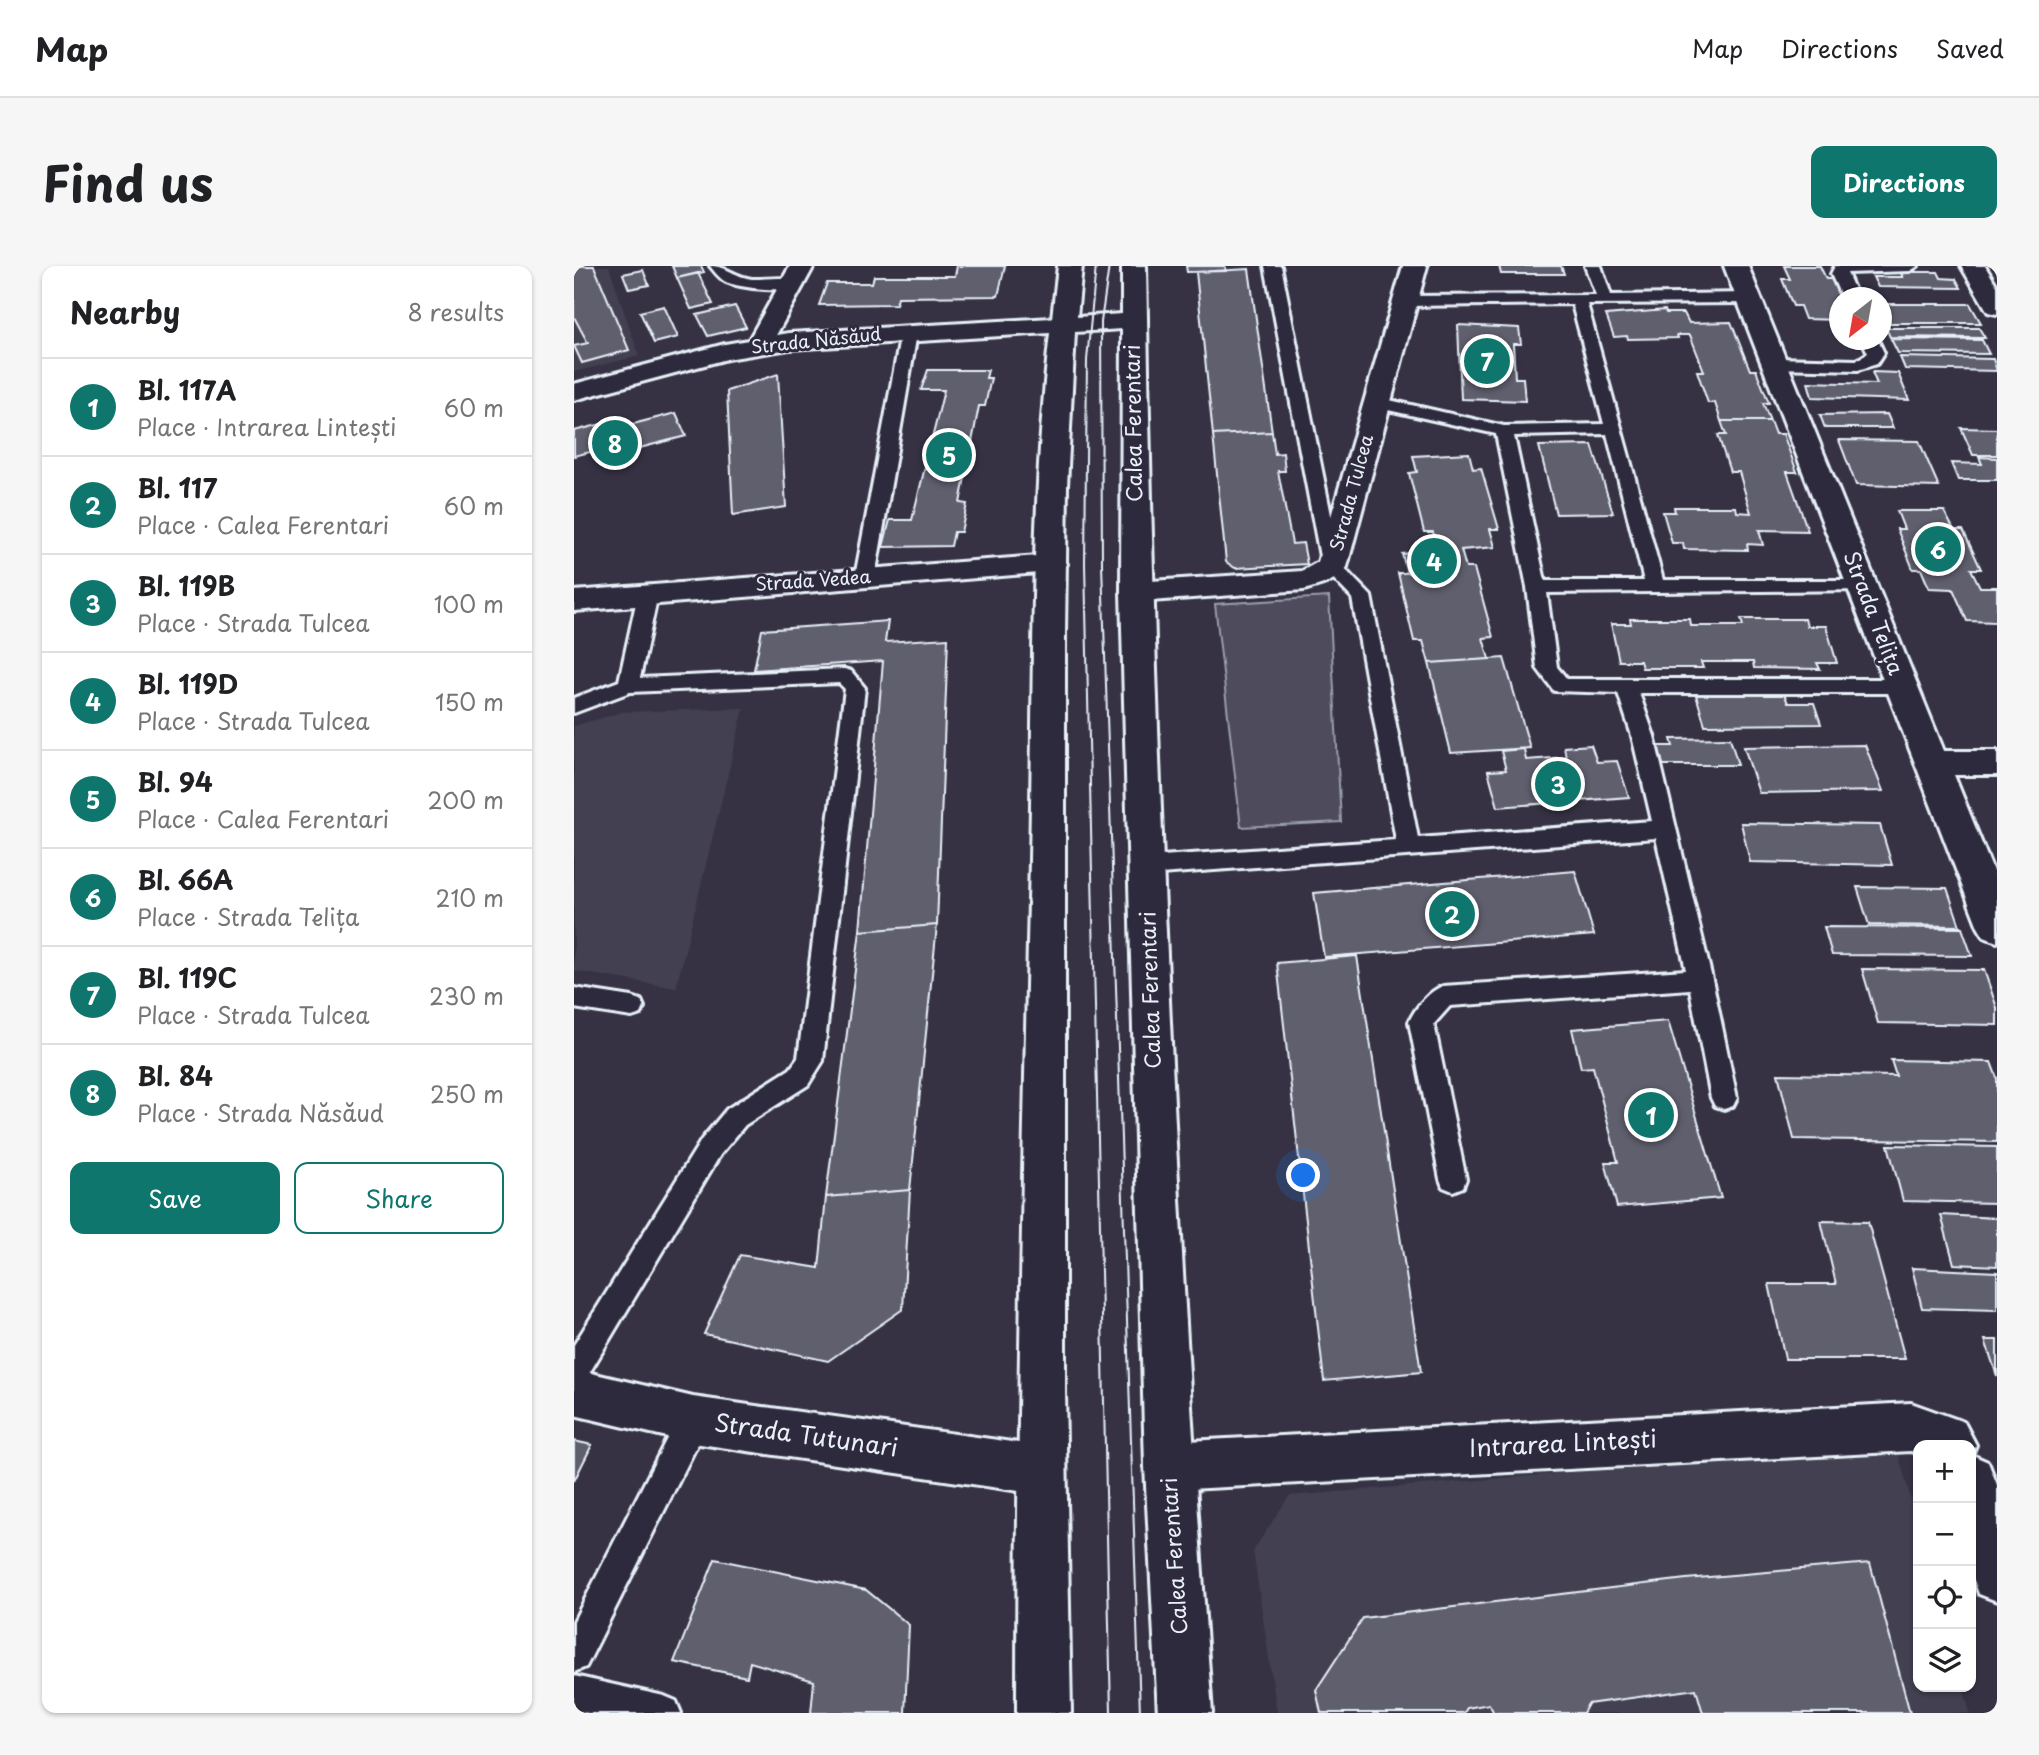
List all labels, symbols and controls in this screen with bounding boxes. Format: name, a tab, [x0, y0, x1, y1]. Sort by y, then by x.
text: Map	[35, 23, 108, 73]
text: Map	[1692, 30, 1743, 66]
text: Directions	[1781, 30, 1898, 66]
text: Saved	[1936, 30, 2004, 66]
text: Find us	[42, 145, 213, 219]
button: Directions	[1811, 146, 1997, 218]
north arrow	[1829, 287, 1892, 350]
text: Nearby	[70, 289, 180, 334]
text: 8 results	[408, 294, 504, 329]
street label: Strada Năsăud	[749, 319, 882, 360]
pin: 7	[1464, 335, 1510, 387]
street label: Calea Ferentari	[1115, 344, 1149, 502]
text: Bl. 117A	[137, 370, 236, 409]
text: 1	[88, 390, 99, 425]
text: 60 m	[444, 390, 504, 425]
text: Place · Intrarea Lintești	[137, 409, 397, 444]
pin: 8	[592, 417, 638, 469]
pin: 5	[926, 429, 972, 481]
street label: Strada Tulcea	[1322, 431, 1379, 554]
text: Bl. 117	[137, 468, 217, 507]
text: 2	[85, 488, 101, 523]
text: 60 m	[444, 488, 504, 523]
text: Place · Calea Ferentari	[137, 507, 389, 542]
pin: 6	[1915, 523, 1961, 575]
pin: 4	[1411, 535, 1457, 587]
street label: Strada Telița	[1837, 546, 1913, 679]
street label: Strada Vedea	[754, 562, 872, 597]
text: Bl. 119B	[137, 566, 235, 605]
text: 3	[85, 586, 101, 621]
text: 100 m	[434, 586, 504, 621]
text: Place · Strada Tulcea	[137, 605, 370, 640]
text: Bl. 119D	[137, 664, 238, 703]
text: 4	[85, 684, 101, 719]
text: 150 m	[435, 684, 504, 719]
text: Place · Strada Tulcea	[137, 703, 370, 738]
pin: 3	[1535, 758, 1581, 810]
text: Bl. 94	[137, 762, 213, 801]
text: 5	[86, 782, 100, 817]
text: 200 m	[427, 782, 504, 817]
text: Place · Calea Ferentari	[137, 801, 389, 836]
text: Bl. 66A	[137, 860, 234, 899]
text: 6	[85, 880, 101, 915]
text: 210 m	[436, 880, 504, 915]
pin: 2	[1429, 888, 1475, 940]
text: Place · Strada Telița	[137, 899, 359, 934]
street label: Calea Ferentari	[1130, 911, 1168, 1069]
text: Bl. 119C	[137, 958, 237, 997]
text: 7	[86, 978, 100, 1013]
text: 230 m	[429, 978, 504, 1013]
text: Place · Strada Tulcea	[137, 997, 370, 1032]
text: Bl. 84	[137, 1056, 213, 1095]
text: 8	[86, 1076, 100, 1111]
text: 250 m	[430, 1076, 504, 1111]
pin: 1	[1628, 1089, 1674, 1141]
text: Place · Strada Năsăud	[137, 1095, 384, 1130]
your location	[1286, 1158, 1320, 1192]
button: Save	[70, 1162, 280, 1234]
button: Share	[294, 1162, 504, 1234]
street label: Strada Tutunari	[712, 1403, 900, 1465]
street label: Intrarea Lintești	[1468, 1419, 1658, 1465]
map controls	[1913, 1440, 1976, 1692]
button: +	[1913, 1440, 1976, 1503]
street label: Calea Ferentari	[1152, 1476, 1194, 1636]
button: −	[1913, 1503, 1976, 1566]
button: locate	[1913, 1566, 1976, 1629]
button: layers	[1913, 1629, 1976, 1692]

